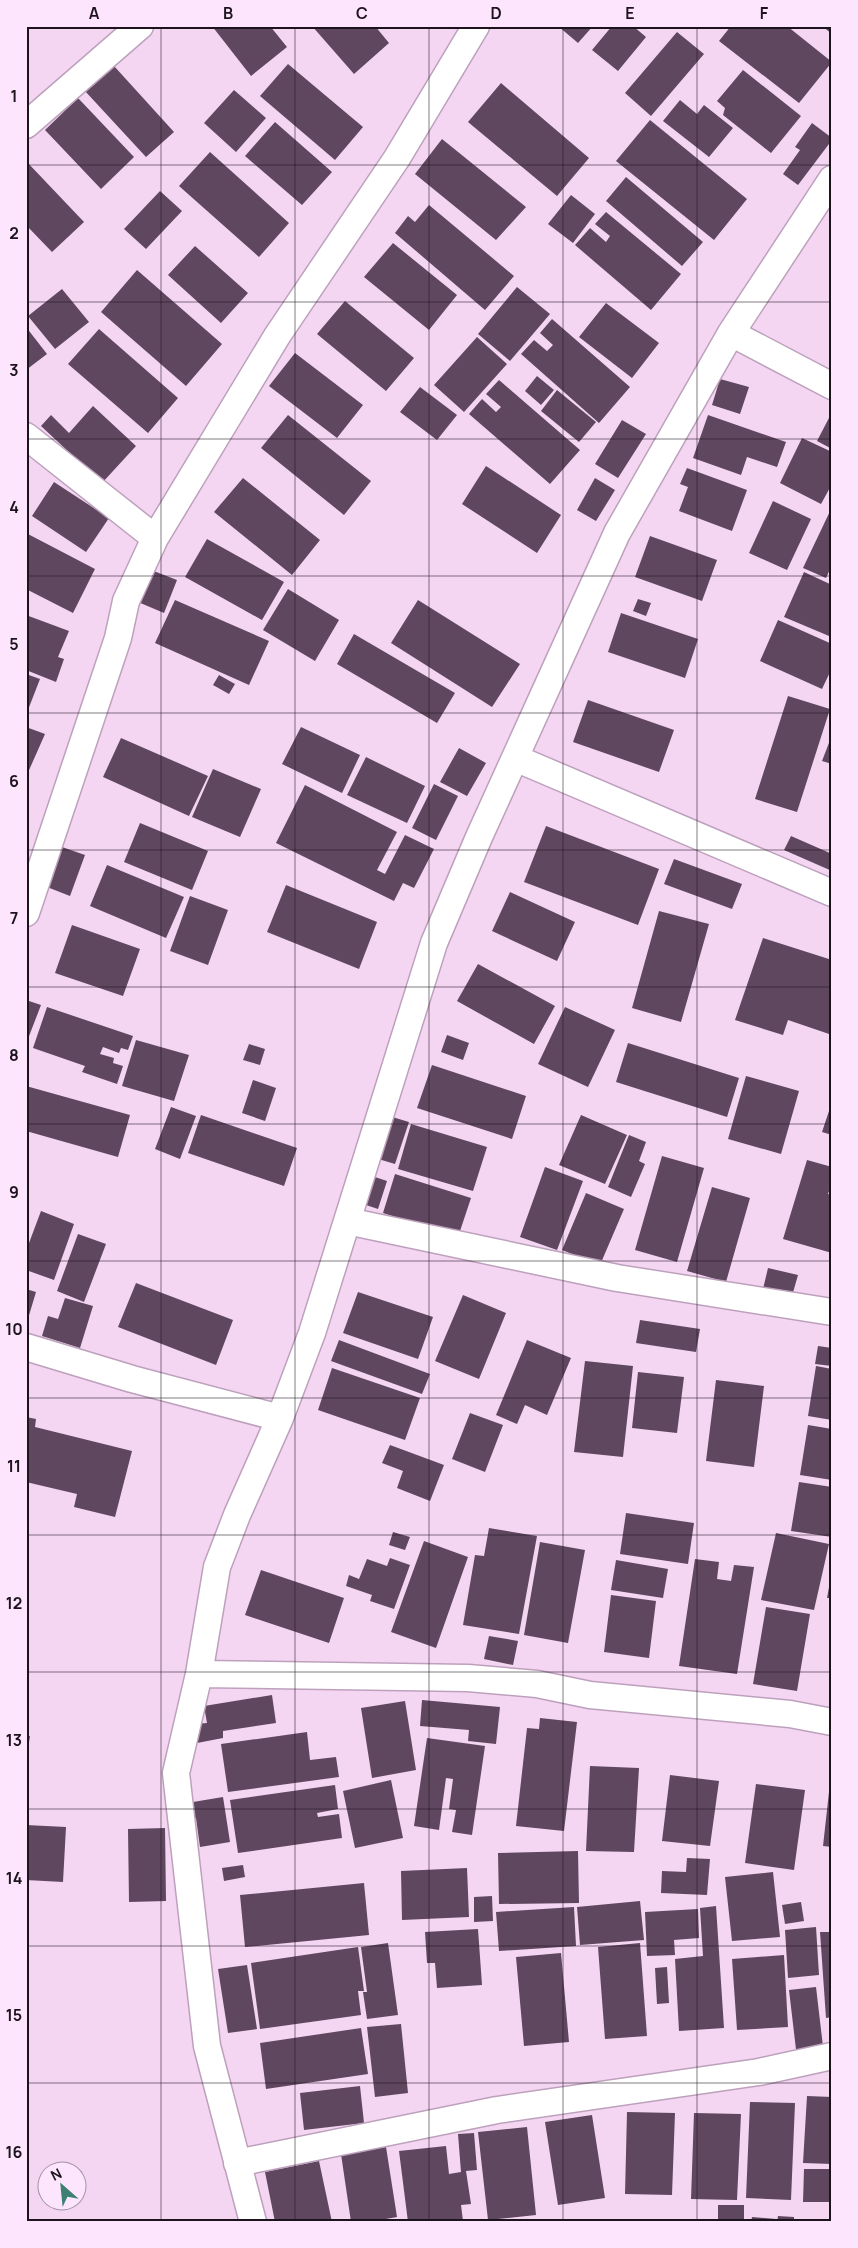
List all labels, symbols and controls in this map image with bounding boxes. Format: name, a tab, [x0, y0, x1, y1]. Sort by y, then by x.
text: A	[89, 2, 100, 24]
text: B	[223, 2, 233, 24]
text: C	[356, 2, 368, 24]
text: D	[490, 2, 502, 24]
text: E	[625, 2, 635, 24]
text: F	[760, 2, 769, 24]
text: 1	[10, 85, 18, 107]
text: 2	[9, 222, 19, 244]
text: 3	[9, 359, 19, 381]
text: 4	[9, 496, 19, 518]
text: 5	[9, 633, 19, 655]
text: 6	[9, 770, 19, 792]
text: 7	[10, 907, 18, 929]
text: 8	[9, 1044, 19, 1066]
text: 9	[9, 1181, 19, 1203]
text: 10	[5, 1318, 23, 1340]
text: 11	[7, 1455, 21, 1477]
text: 12	[6, 1592, 22, 1614]
text: 13	[6, 1729, 22, 1751]
text: 14	[6, 1867, 22, 1889]
text: 15	[6, 2004, 22, 2026]
text: 16	[6, 2141, 23, 2163]
north arrow	[38, 2160, 88, 2210]
text: N	[47, 2163, 65, 2185]

